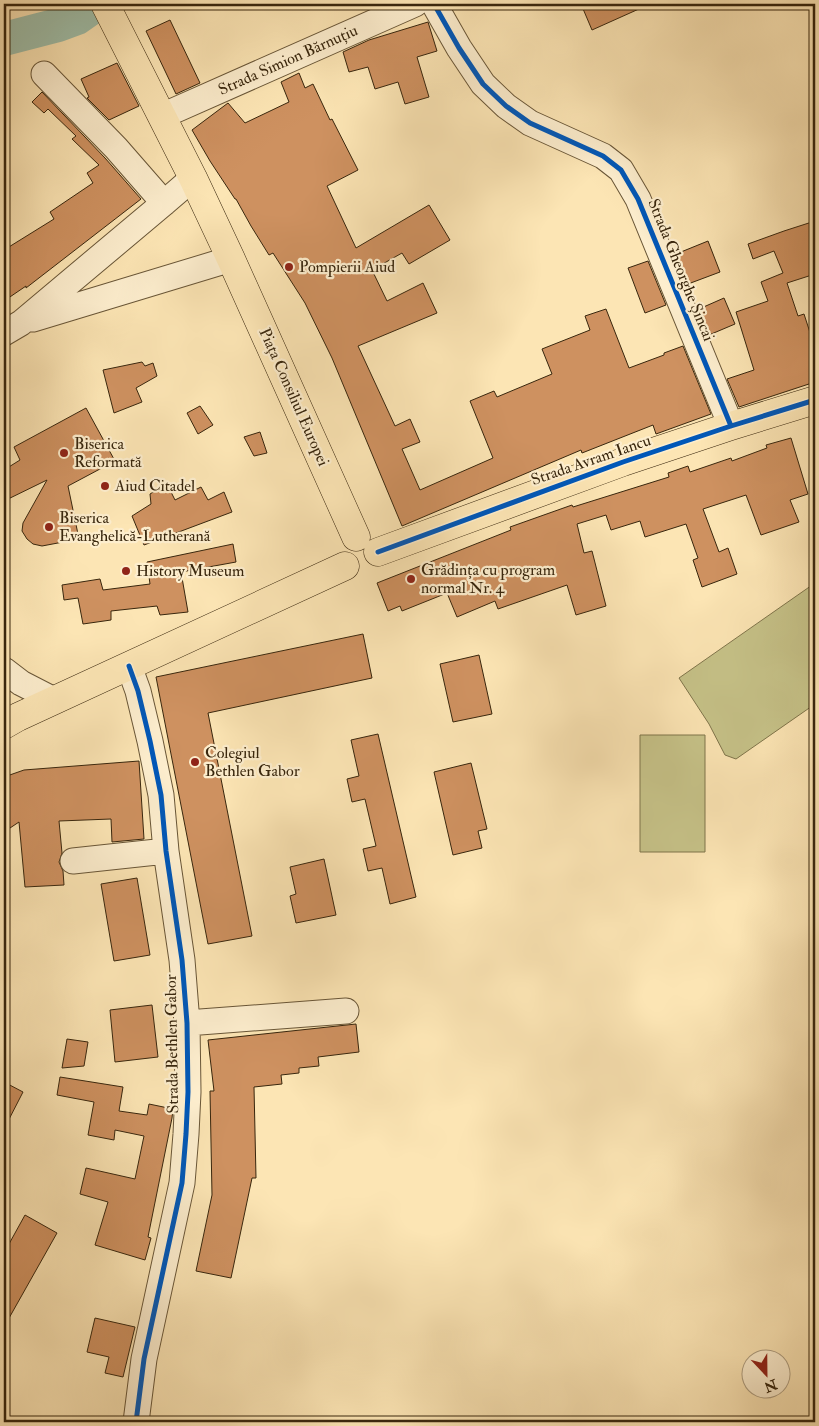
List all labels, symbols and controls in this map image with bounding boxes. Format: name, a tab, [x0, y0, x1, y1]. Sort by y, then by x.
street label: Strada Simion Bărnuțiu	[215, 20, 361, 100]
street label: Strada Gheorghe Șincai	[643, 196, 719, 344]
place label: Pompierii Aiud	[299, 257, 395, 278]
marker: Pompierii Aiud	[283, 261, 295, 273]
street label: Piața Consiliul Europei	[254, 325, 333, 470]
street label: Strada Avram Iancu	[528, 430, 654, 490]
place label: Biserica Reformată	[74, 434, 142, 472]
marker: Biserica Reformată	[58, 447, 70, 459]
place label: Aiud Citadel	[114, 476, 195, 496]
marker: Aiud Citadel	[99, 480, 111, 492]
place label: Biserica Evanghelică-Lutherană	[59, 508, 211, 546]
marker: Biserica Evanghelică-Lutherană	[43, 521, 55, 533]
place label: Grădința cu program normal Nr. 4	[421, 560, 556, 598]
place label: History Museum	[136, 561, 245, 581]
marker: History Museum	[120, 565, 132, 577]
marker: Grădința cu program normal Nr. 4	[405, 573, 417, 585]
place label: Colegiul Bethlen Gabor	[205, 743, 300, 781]
marker: Colegiul Bethlen Gabor	[189, 756, 201, 768]
street label: Strada Bethlen Gabor	[161, 974, 183, 1114]
north arrow	[742, 1348, 792, 1398]
text: N	[761, 1375, 781, 1396]

